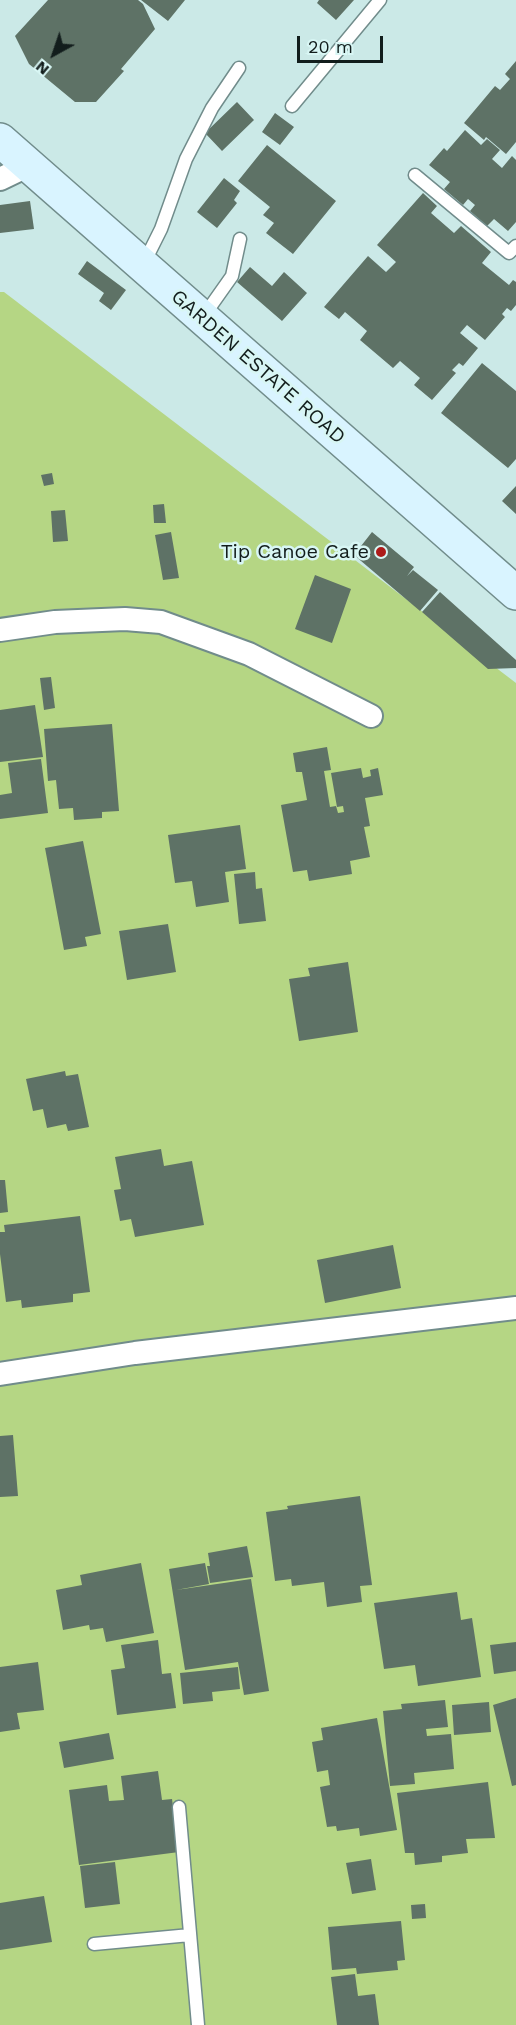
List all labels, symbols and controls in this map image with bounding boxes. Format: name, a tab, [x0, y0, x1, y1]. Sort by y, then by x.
north arrow	[24, 24, 84, 84]
scale bar	[300, 24, 386, 62]
text: 20 m	[308, 36, 353, 57]
text: N	[31, 57, 53, 79]
street label: GARDEN ESTATE ROAD	[166, 285, 350, 449]
place label: Tip Canoe Cafe	[221, 540, 369, 564]
marker: Tip Canoe Cafe	[374, 545, 388, 559]

